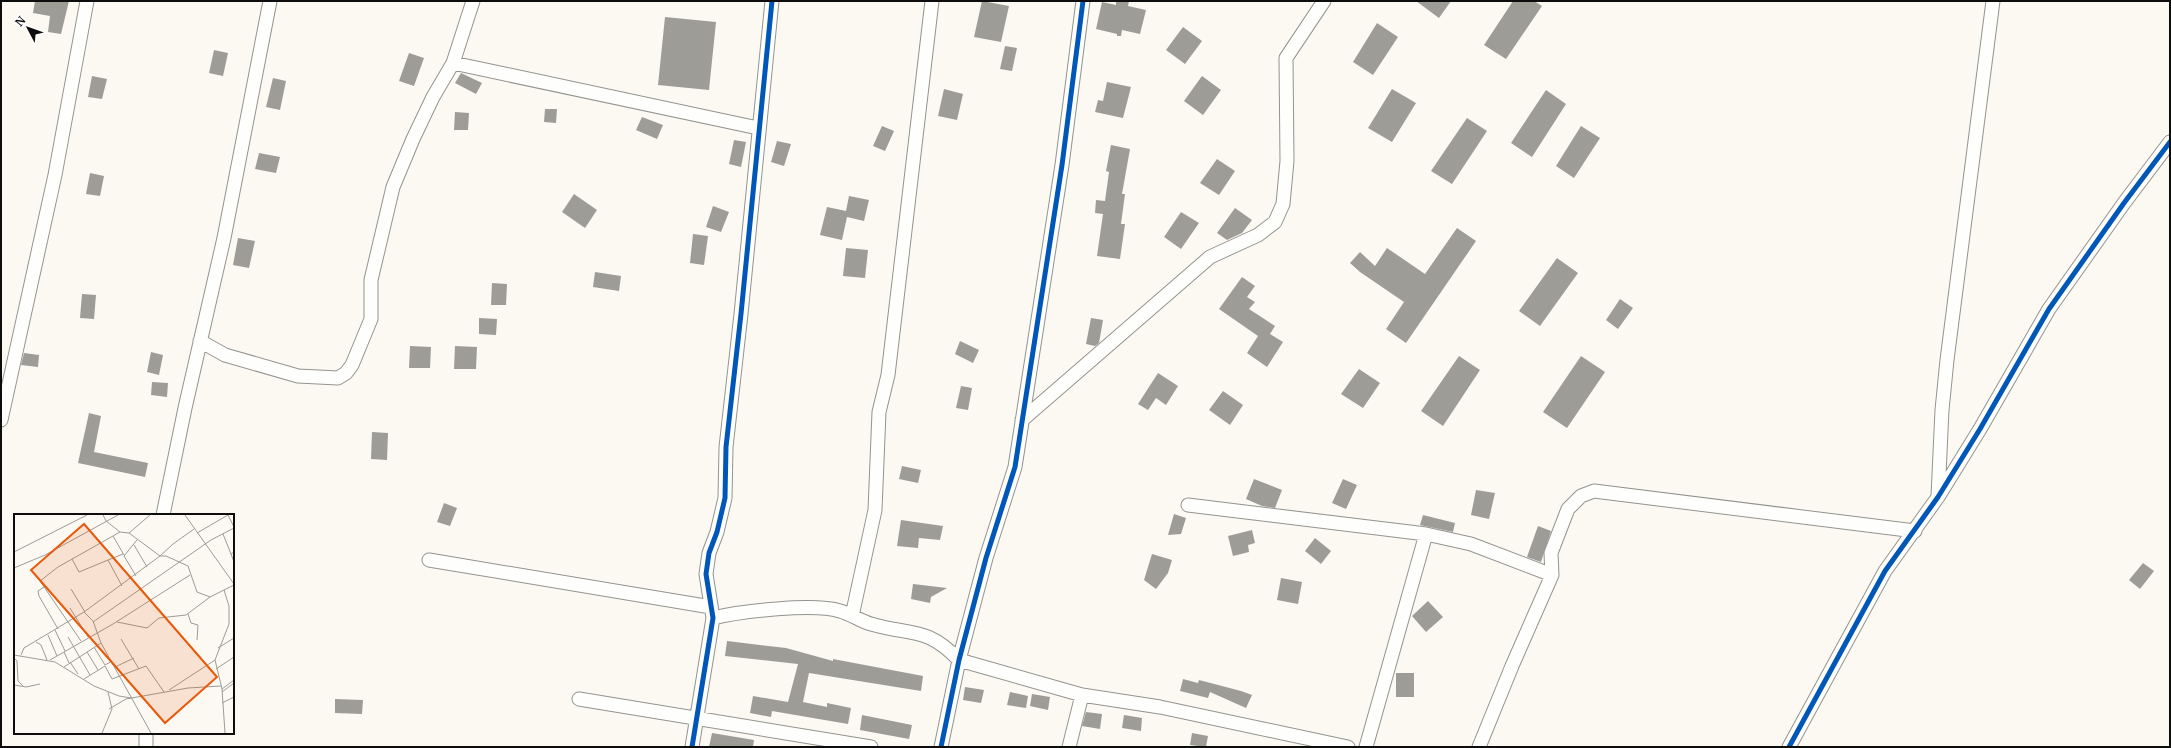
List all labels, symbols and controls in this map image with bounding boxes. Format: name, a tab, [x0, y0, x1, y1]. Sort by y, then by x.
north arrow	[8, 8, 48, 48]
text: N	[12, 13, 29, 29]
inset map	[14, 514, 234, 734]

